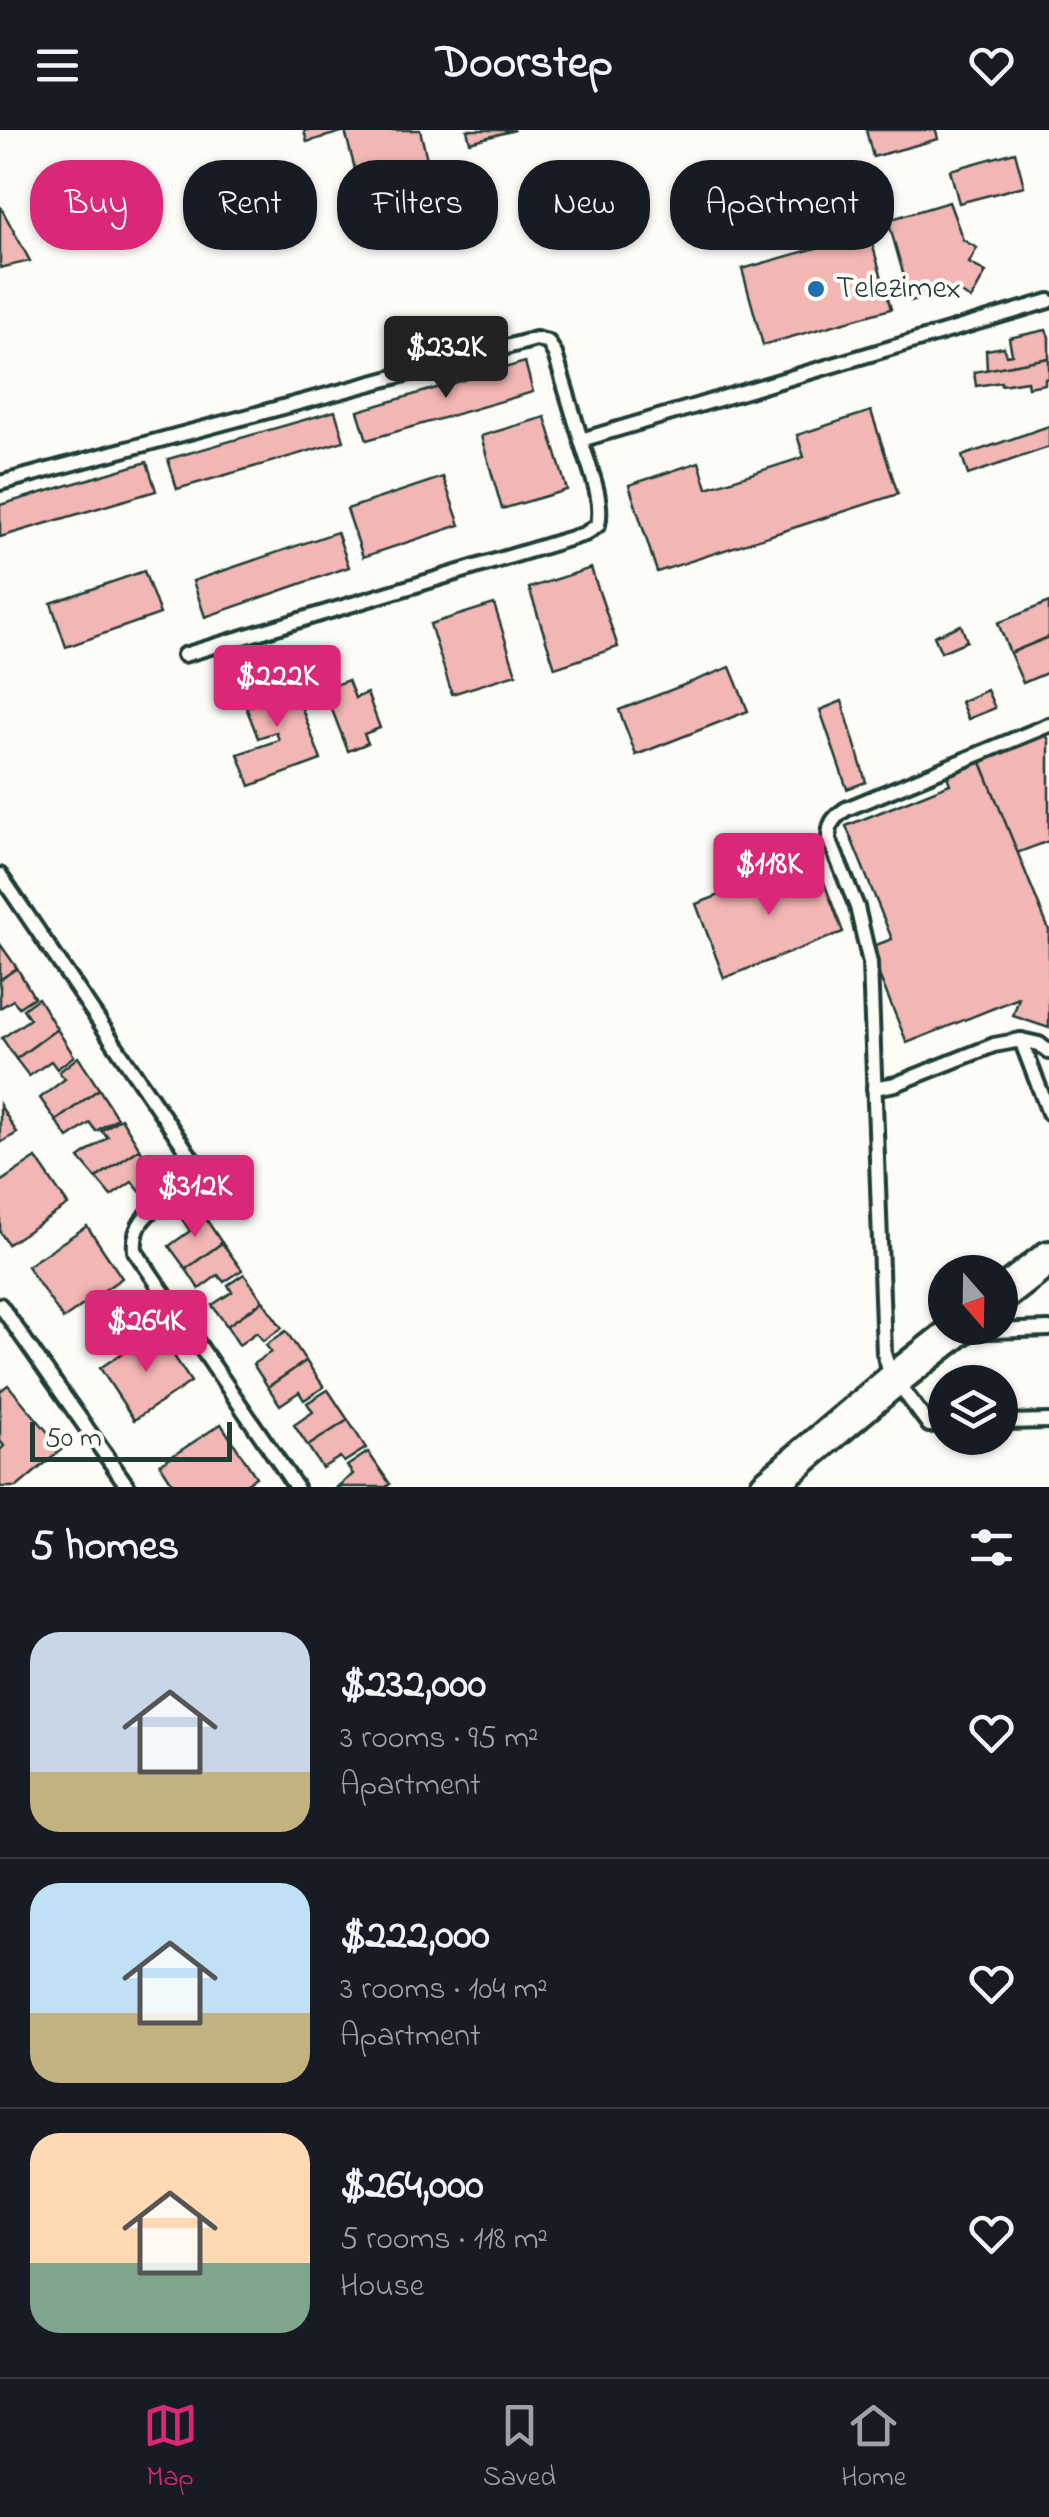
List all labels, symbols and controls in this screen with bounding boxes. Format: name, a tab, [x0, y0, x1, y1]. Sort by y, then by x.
text: Doorstep	[436, 32, 613, 98]
icon: menu	[30, 38, 85, 93]
icon: heart	[964, 38, 1019, 93]
chip: Buy	[30, 160, 163, 250]
chip: Rent	[183, 160, 317, 250]
chip: Filters	[337, 160, 498, 250]
chip: New	[518, 160, 650, 250]
chip: Apartment	[670, 160, 894, 250]
place label: Telezimex	[836, 266, 961, 313]
marker: Telezimex	[805, 278, 827, 300]
pin: $232K	[376, 316, 516, 401]
text: $232K	[406, 325, 486, 372]
pin: $222K	[207, 645, 347, 730]
text: $222K	[236, 654, 318, 701]
pin: $118K	[699, 833, 839, 918]
text: $118K	[735, 842, 803, 889]
pin: $312K	[125, 1155, 265, 1240]
text: $312K	[158, 1164, 232, 1211]
north arrow	[928, 1255, 1018, 1345]
map controls	[928, 1255, 1018, 1455]
pin: $264K	[76, 1290, 216, 1375]
text: $264K	[107, 1299, 185, 1346]
button: layers	[928, 1365, 1018, 1455]
scale bar	[30, 1417, 232, 1462]
text: 50 m	[45, 1419, 102, 1460]
text: 5 homes	[30, 1517, 179, 1578]
icon: filters	[964, 1520, 1019, 1575]
text: $232,000	[340, 1655, 486, 1716]
icon: home	[110, 1672, 230, 1792]
icon: heart	[964, 1705, 1019, 1760]
text: 3 rooms · 95 m²	[340, 1716, 539, 1763]
text: Apartment	[340, 1763, 481, 1810]
text: $222,000	[340, 1906, 490, 1967]
icon: home	[110, 1923, 230, 2043]
icon: heart	[964, 1956, 1019, 2011]
text: 3 rooms · 104 m²	[340, 1967, 548, 2014]
text: Apartment	[340, 2014, 481, 2061]
text: $264,000	[340, 2156, 484, 2217]
icon: home	[110, 2173, 230, 2293]
icon: heart	[964, 2206, 1019, 2261]
text: 5 rooms · 118 m²	[340, 2217, 548, 2264]
text: House	[340, 2264, 424, 2311]
tab: Map	[143, 2398, 198, 2499]
tab: Saved	[483, 2398, 556, 2499]
tab: Home	[841, 2398, 906, 2499]

